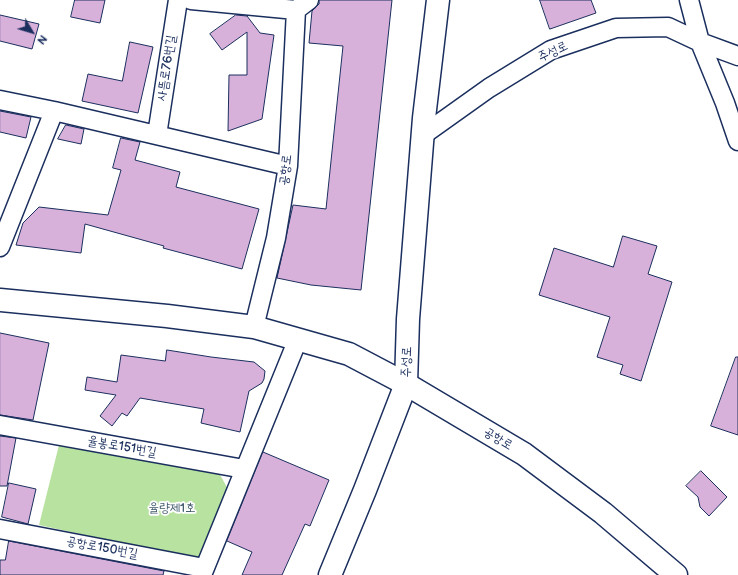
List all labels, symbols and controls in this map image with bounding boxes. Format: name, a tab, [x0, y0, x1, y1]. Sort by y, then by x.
north arrow	[12, 12, 52, 52]
text: N	[34, 32, 50, 47]
street label: 사뜸로76번길	[154, 34, 180, 102]
street label: 주성로	[535, 38, 571, 66]
street label: 공항로	[276, 153, 296, 187]
street label: 주성로	[399, 346, 415, 378]
street label: 공항로	[481, 424, 515, 454]
street label: 율봉로151번길	[86, 433, 158, 461]
park label: 율량제1호	[149, 501, 195, 517]
street label: 공항로150번길	[65, 533, 139, 563]

